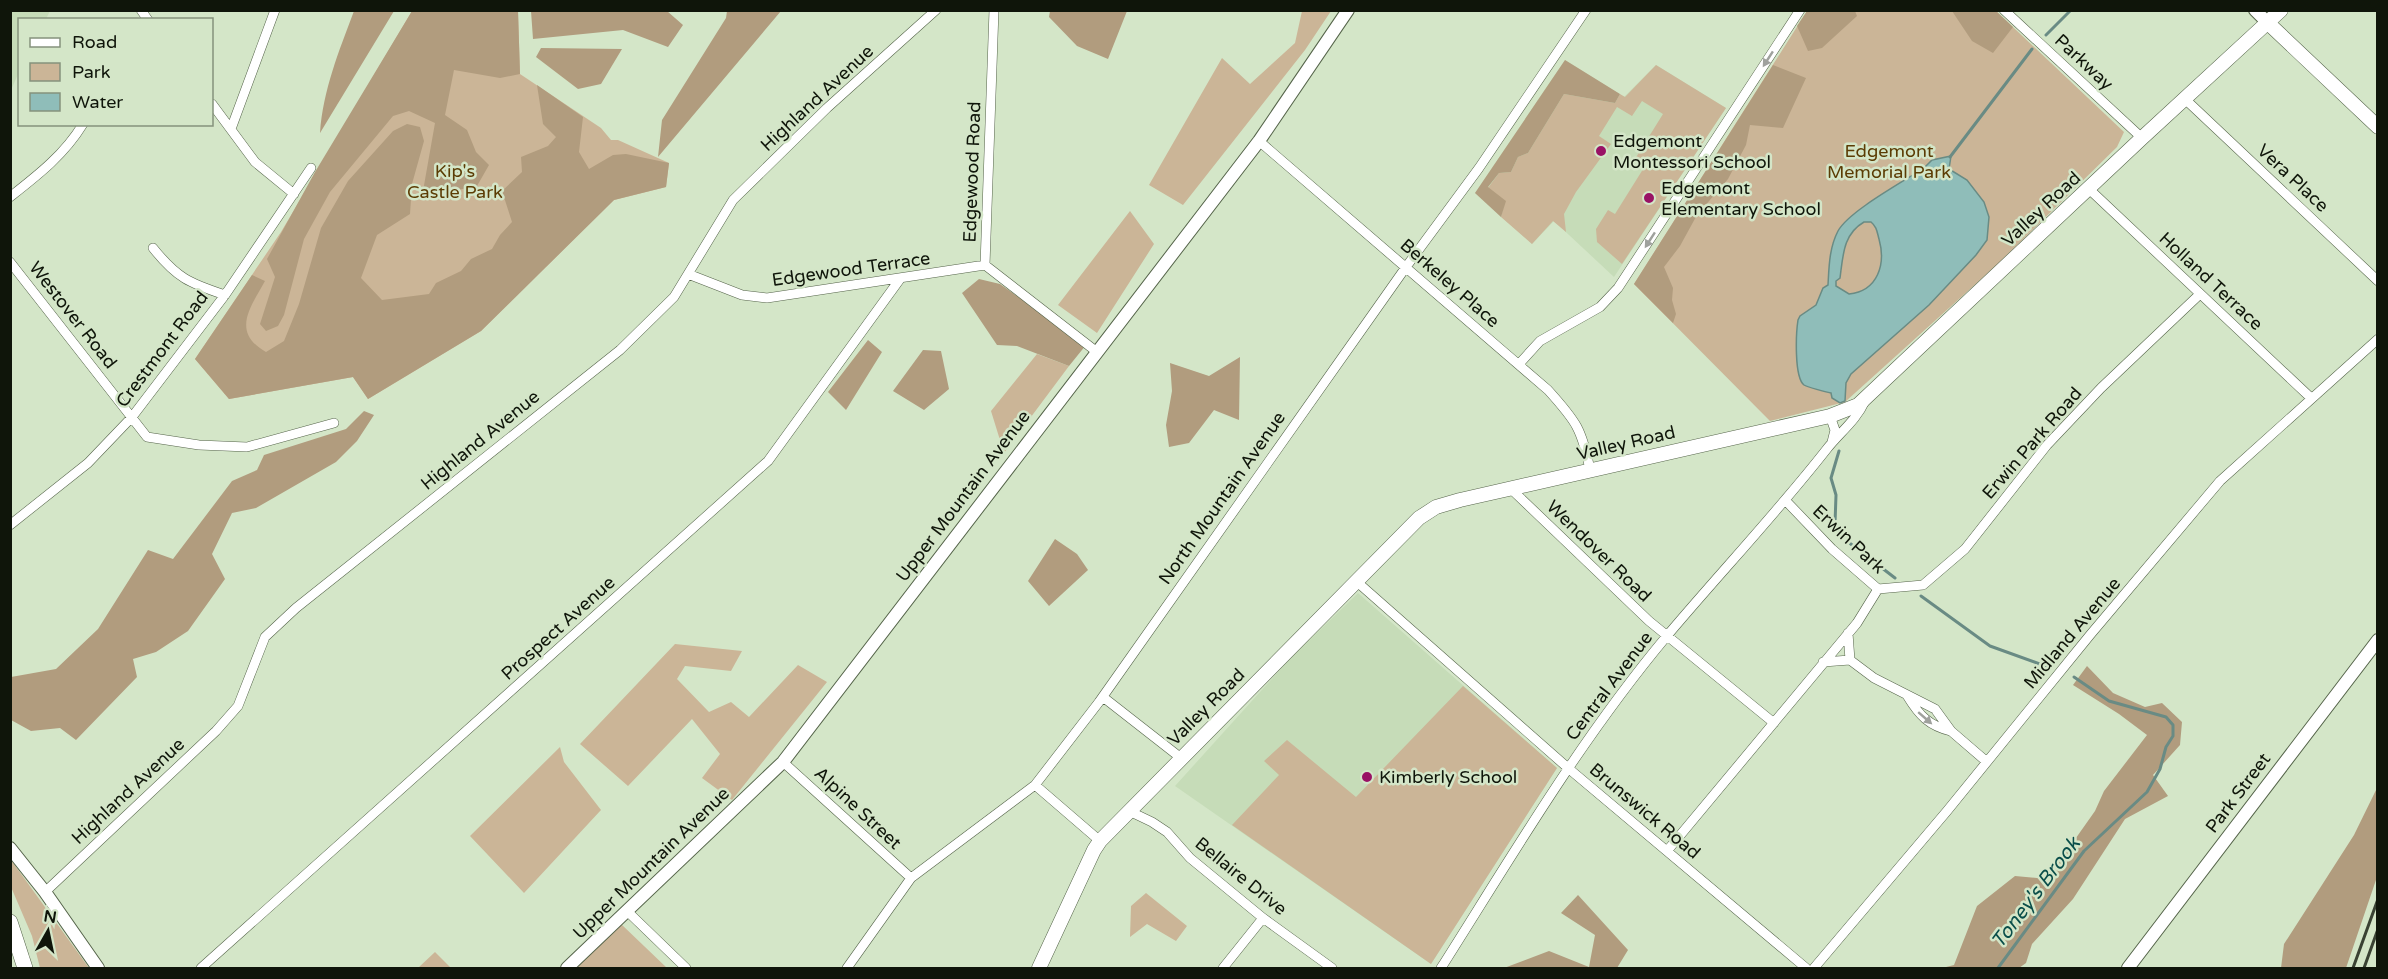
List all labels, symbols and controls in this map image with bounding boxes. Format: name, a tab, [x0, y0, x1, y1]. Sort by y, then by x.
legend	[18, 18, 213, 126]
street label: Parkway	[2050, 29, 2118, 95]
text: Road	[72, 31, 117, 53]
street label: Highland Avenue	[756, 40, 878, 156]
one-way arrow	[1762, 51, 1774, 67]
text: Park	[72, 61, 111, 83]
text: Water	[72, 91, 123, 113]
street label: Edgewood Road	[959, 101, 985, 243]
place label: Edgemont Montessori School	[1613, 130, 1771, 173]
street label: Vera Place	[2253, 139, 2333, 217]
park label: Edgemont Memorial Park	[1827, 140, 1951, 183]
marker: Edgemont Montessori School	[1594, 144, 1608, 158]
park label: Kip's Castle Park	[407, 160, 503, 203]
street label: Valley Road	[1997, 167, 2085, 251]
place label: Edgemont Elementary School	[1661, 177, 1821, 220]
marker: Edgemont Elementary School	[1642, 191, 1656, 205]
street label: Holland Terrace	[2155, 227, 2267, 335]
one-way arrow	[1644, 232, 1655, 248]
street label: Berkeley Place	[1396, 234, 1504, 332]
street label: Edgewood Terrace	[770, 247, 932, 291]
street label: Westover Road	[24, 257, 122, 373]
street label: Crestmont Road	[111, 287, 213, 411]
street label: Erwin Park Road	[1977, 383, 2087, 503]
street label: Highland Avenue	[416, 385, 544, 495]
street label: Upper Mountain Avenue	[891, 406, 1035, 586]
street label: North Mountain Avenue	[1154, 407, 1290, 589]
street label: Valley Road	[1575, 421, 1677, 465]
street label: Wendover Road	[1542, 495, 1656, 607]
street label: Erwin Park	[1808, 500, 1890, 578]
street label: Prospect Avenue	[497, 571, 619, 685]
street label: Midland Avenue	[2019, 573, 2125, 693]
street label: Central Avenue	[1561, 627, 1657, 745]
street label: Valley Road	[1163, 664, 1249, 750]
one-way arrow	[1917, 712, 1933, 725]
street label: Highland Avenue	[67, 733, 189, 849]
street label: Park Street	[2201, 749, 2275, 837]
street label: Brunswick Road	[1585, 758, 1705, 864]
street label: Alpine Street	[810, 762, 906, 854]
place label: Kimberly School	[1379, 766, 1517, 788]
marker: Kimberly School	[1360, 770, 1374, 784]
street label: Upper Mountain Avenue	[568, 782, 734, 944]
water label: Toney's Brook	[1986, 831, 2087, 953]
street label: Bellaire Drive	[1191, 832, 1291, 920]
north arrow	[18, 901, 78, 961]
text: N	[42, 906, 58, 928]

